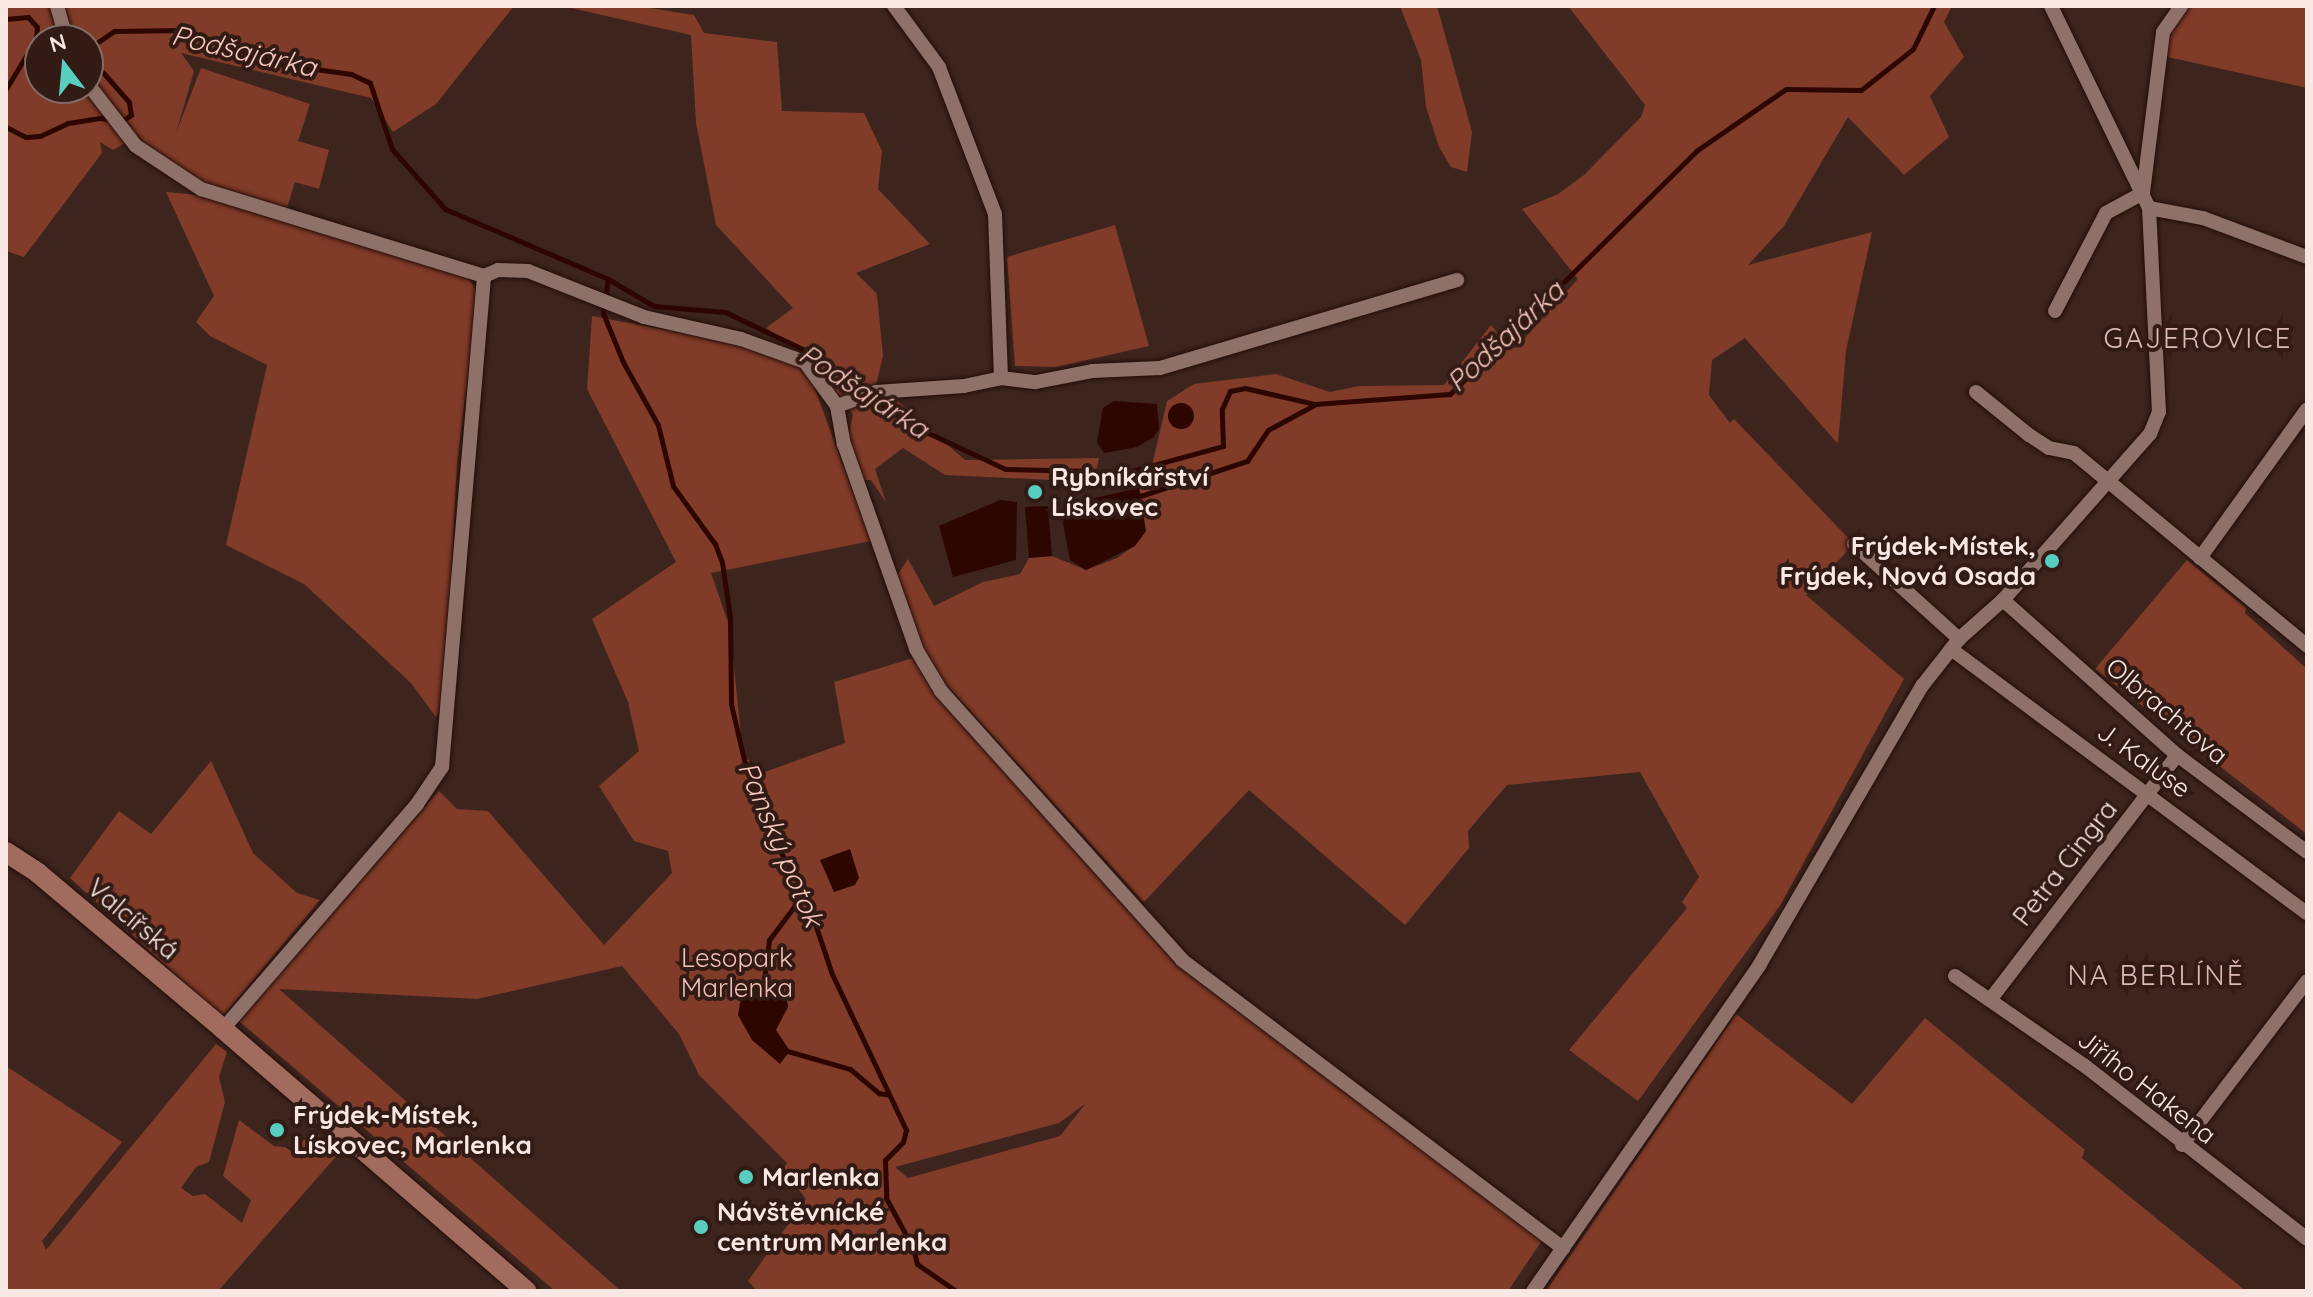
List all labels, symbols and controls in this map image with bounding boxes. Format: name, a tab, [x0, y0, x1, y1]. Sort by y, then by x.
water label: Podšajárka	[168, 18, 320, 84]
north arrow	[24, 24, 104, 104]
text: N	[46, 27, 70, 59]
water label: Podšajárka	[1440, 273, 1570, 399]
district label: GAJEROVICE	[2104, 321, 2292, 355]
water label: Podšajárka	[793, 337, 935, 445]
place label: Rybníkářství Lískovec	[1051, 461, 1208, 522]
marker: Rybníkářství Lískovec	[1026, 483, 1044, 501]
place label: Frýdek-Místek, Frýdek, Nová Osada	[1779, 530, 2036, 592]
marker: Frýdek-Místek, Frýdek, Nová Osada	[2043, 552, 2061, 570]
street label: Olbrachtova	[2100, 651, 2234, 771]
street label: J. Kaluse	[2091, 716, 2197, 804]
water label: Panský potok	[731, 756, 831, 932]
street label: Petra Cingra	[2006, 794, 2124, 932]
street label: Valcířská	[81, 872, 185, 966]
park label: Lesopark Marlenka	[681, 942, 793, 1004]
district label: NA BERLÍNĚ	[2067, 958, 2245, 992]
street label: Jiřího Hakena	[2072, 1023, 2222, 1151]
place label: Frýdek-Místek, Lískovec, Marlenka	[293, 1099, 532, 1160]
marker: Frýdek-Místek, Lískovec, Marlenka	[268, 1121, 286, 1139]
place label: Marlenka	[762, 1161, 880, 1193]
marker: Marlenka	[737, 1168, 755, 1186]
place label: Návštěvnícké centrum Marlenka	[717, 1196, 947, 1258]
marker: Návštěvnícké centrum Marlenka	[692, 1218, 710, 1236]

